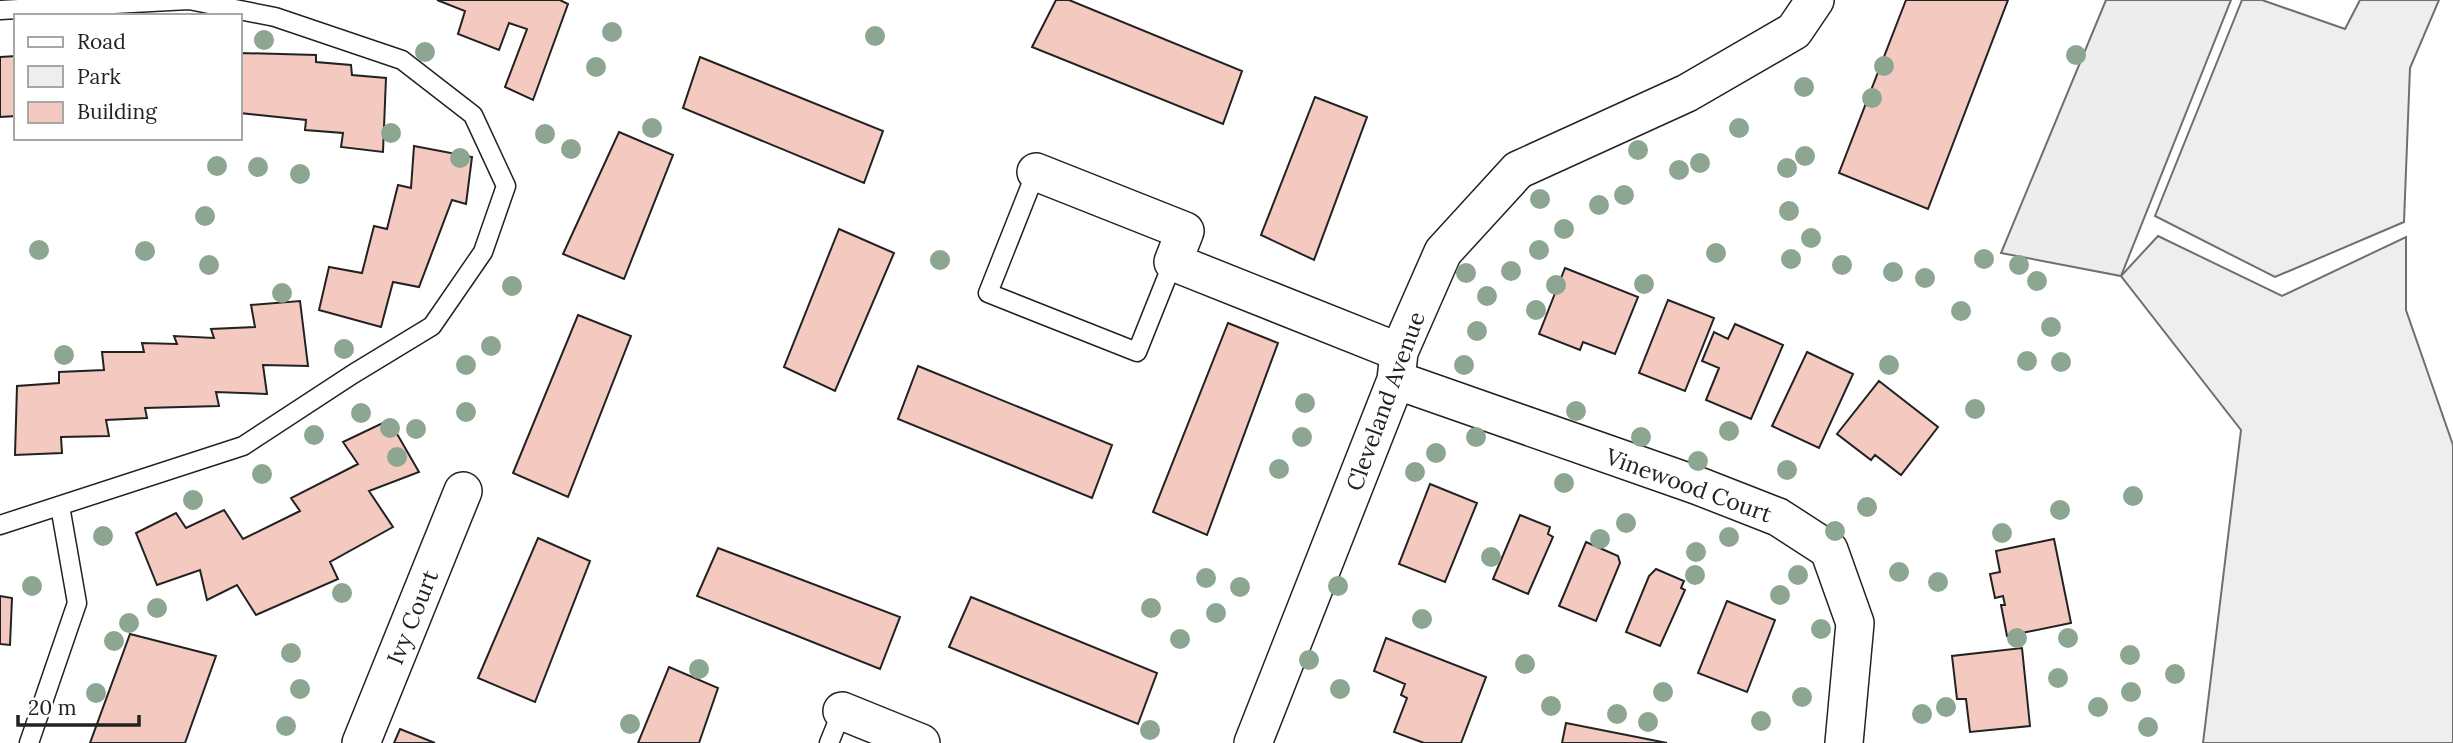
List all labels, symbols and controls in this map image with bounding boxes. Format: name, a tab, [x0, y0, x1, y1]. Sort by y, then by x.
legend	[14, 14, 242, 140]
text: Road	[77, 28, 126, 55]
text: Park	[77, 63, 121, 90]
text: Building	[77, 98, 157, 125]
street label: Cleveland Avenue	[1339, 307, 1431, 495]
street label: Vinewood Court	[1601, 441, 1776, 529]
street label: Ivy Court	[380, 565, 444, 669]
scale bar	[18, 684, 138, 728]
text: 20 m	[28, 694, 77, 721]

